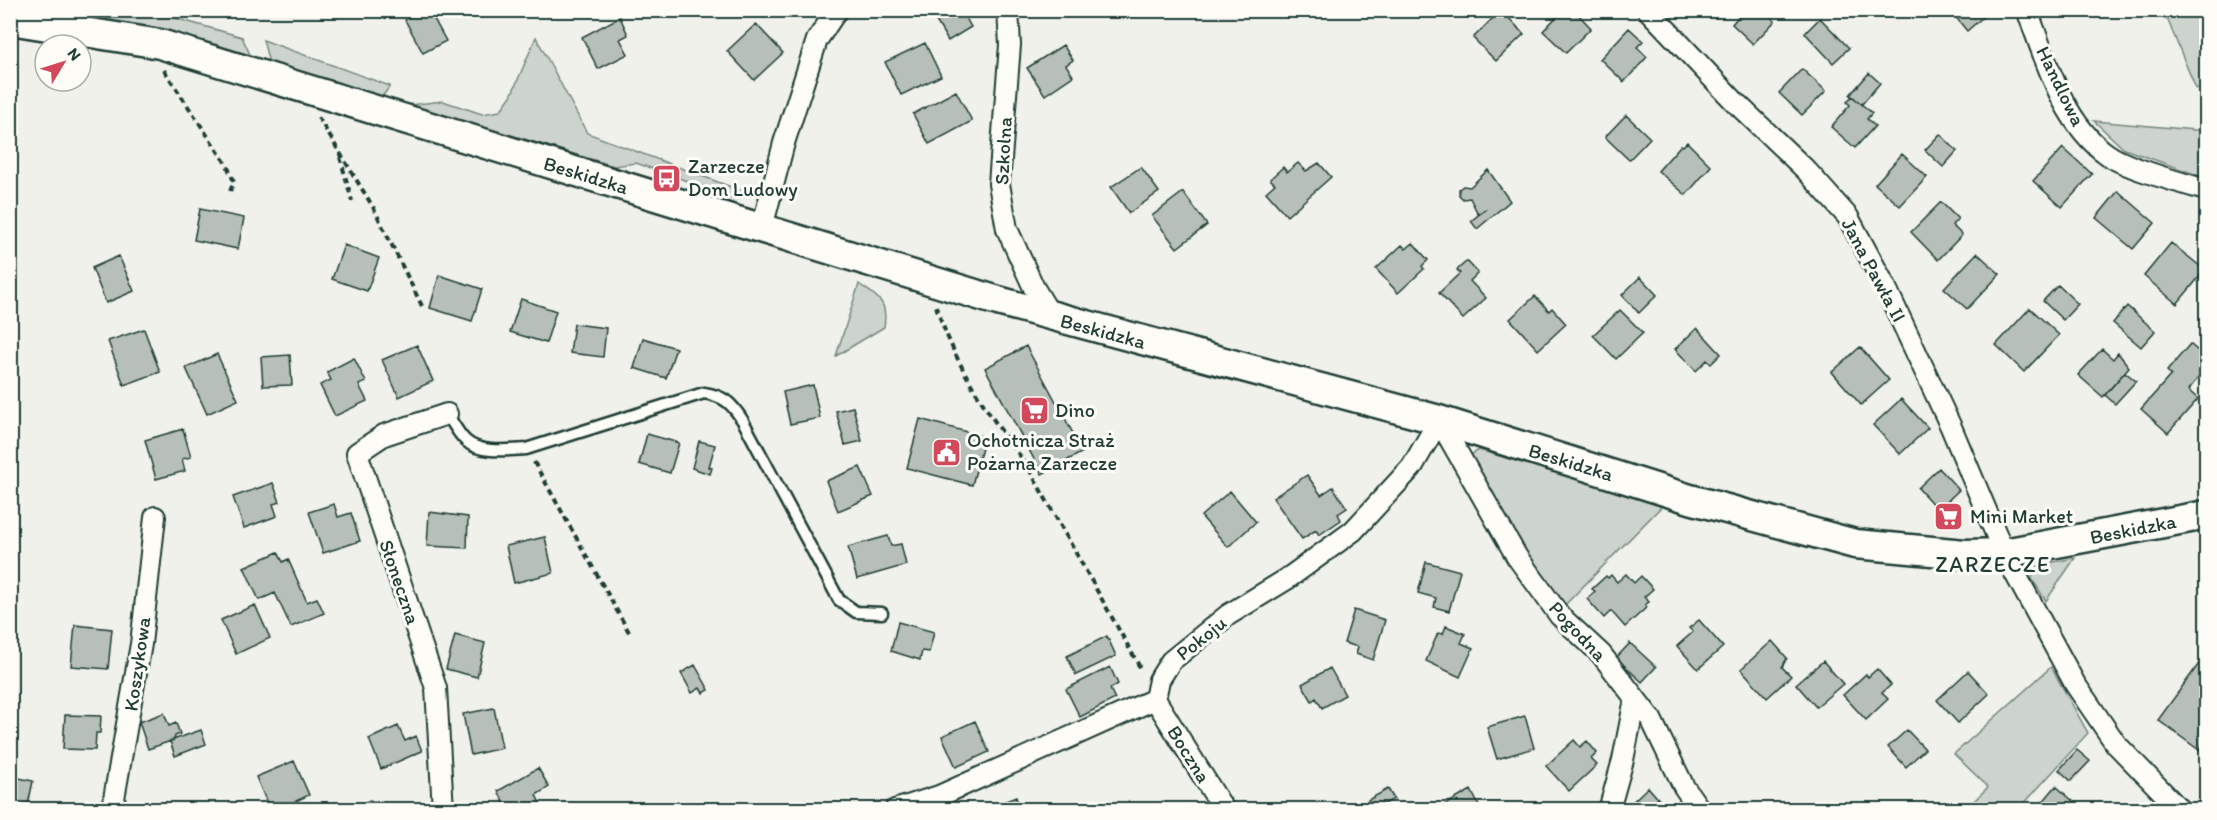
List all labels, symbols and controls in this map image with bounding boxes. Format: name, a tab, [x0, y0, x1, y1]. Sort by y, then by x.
north arrow	[33, 33, 93, 93]
street label: Handlowa	[2031, 42, 2091, 130]
text: N	[64, 44, 85, 64]
street label: Szkolna	[989, 116, 1017, 185]
street label: Beskidzka	[541, 151, 632, 199]
place label: Zarzecze Dom Ludowy	[688, 154, 798, 201]
bus stop icon: Zarzecze Dom Ludowy	[651, 162, 683, 194]
street label: Jana Pawła II	[1837, 214, 1911, 326]
street label: Beskidzka	[1058, 308, 1149, 354]
supermarket icon: Dino	[1018, 394, 1050, 426]
place label: Dino	[1055, 398, 1095, 422]
place label: Ochotnicza Straż Pożarna Zarzecze	[967, 428, 1117, 475]
public building icon: Ochotnicza Straż Pożarna Zarzecze	[930, 436, 962, 468]
street label: Beskidzka	[1526, 438, 1617, 486]
supermarket icon: Mini Market	[1933, 500, 1965, 532]
place label: Mini Market	[1970, 504, 2073, 528]
street label: Beskidzka	[2088, 509, 2179, 549]
street label: Słoneczna	[374, 536, 426, 628]
district label: ZARZECZE	[1935, 551, 2051, 578]
street label: Pogodna	[1544, 596, 1612, 667]
street label: Pokoju	[1171, 611, 1231, 665]
street label: Koszykowa	[119, 615, 156, 713]
street label: Boczna	[1162, 721, 1216, 787]

